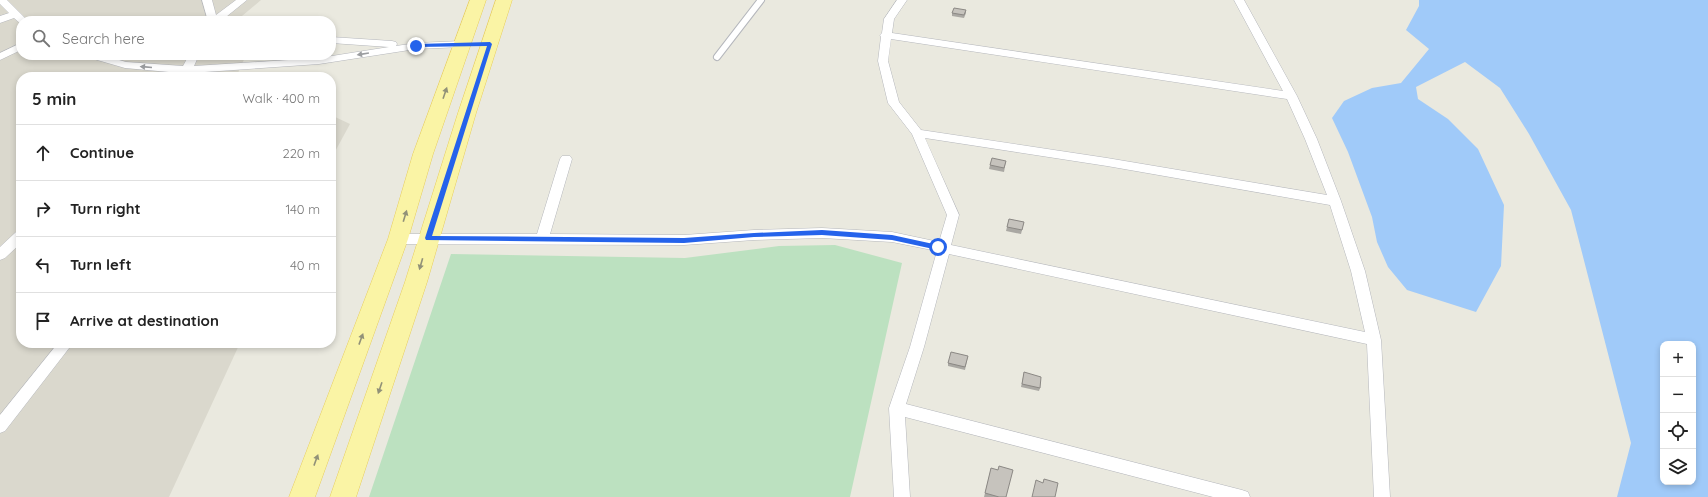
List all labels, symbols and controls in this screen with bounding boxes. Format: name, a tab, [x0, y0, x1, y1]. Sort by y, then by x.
search box	[16, 16, 336, 60]
icon: search	[30, 27, 52, 49]
text: Search here	[62, 29, 145, 48]
route end	[407, 37, 425, 55]
one-way arrow	[357, 51, 369, 57]
one-way arrow	[140, 63, 152, 70]
one-way arrow	[442, 86, 448, 98]
text: 5 min	[32, 88, 76, 109]
text: Walk · 400 m	[242, 90, 320, 106]
icon: ahead	[32, 142, 54, 164]
text: Continue	[70, 143, 134, 162]
text: 220 m	[282, 145, 320, 161]
icon: right	[32, 198, 54, 220]
text: Turn right	[70, 199, 141, 218]
text: 140 m	[285, 201, 320, 217]
one-way arrow	[402, 210, 408, 222]
route start	[929, 238, 947, 256]
icon: left	[32, 254, 54, 276]
text: Turn left	[70, 255, 132, 274]
text: 40 m	[290, 257, 320, 273]
one-way arrow	[418, 259, 424, 271]
icon: arrive	[32, 310, 54, 332]
text: Arrive at destination	[70, 311, 219, 330]
one-way arrow	[359, 332, 365, 344]
map controls	[1660, 341, 1696, 485]
button: +	[1660, 341, 1696, 377]
button: −	[1660, 377, 1696, 413]
one-way arrow	[377, 382, 383, 394]
button: locate	[1660, 413, 1696, 449]
button: layers	[1660, 449, 1696, 485]
one-way arrow	[313, 454, 319, 466]

